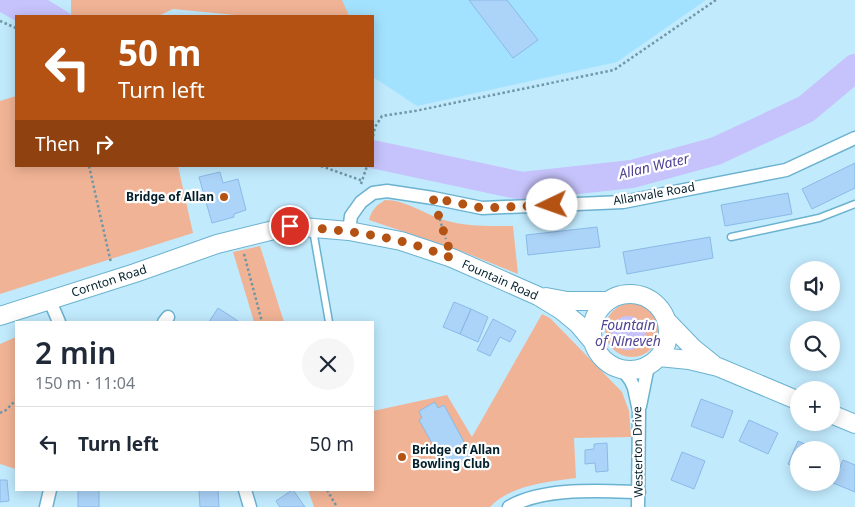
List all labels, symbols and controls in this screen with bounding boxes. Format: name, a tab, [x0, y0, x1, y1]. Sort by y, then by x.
text: 50 m	[118, 29, 201, 76]
icon: left	[35, 35, 100, 100]
text: Turn left	[118, 74, 205, 104]
icon: right	[90, 130, 118, 158]
text: Then	[35, 131, 80, 157]
water label: Allan Water	[616, 148, 691, 183]
position arrow	[525, 178, 577, 230]
street label: Allanvale Road	[612, 178, 696, 209]
place label: Bridge of Allan	[126, 188, 214, 205]
marker: Bridge of Allan	[218, 191, 230, 203]
pin	[269, 205, 311, 247]
icon: arrive	[276, 212, 304, 240]
street label: Fountain Road	[459, 255, 541, 304]
street label: Cornton Road	[69, 260, 149, 301]
map controls	[790, 261, 840, 491]
button: sound	[790, 261, 840, 311]
water label: Fountain of Nineveh	[595, 315, 661, 350]
button: search	[790, 321, 840, 371]
text: 2 min	[35, 332, 116, 373]
button: close	[302, 338, 354, 390]
text: 150 m · 11:04	[35, 372, 135, 394]
button: +	[790, 381, 840, 431]
street label: Westerton Drive	[628, 406, 647, 498]
icon: left	[35, 430, 63, 458]
text: Turn left	[78, 431, 159, 457]
text: 50 m	[310, 431, 354, 457]
place label: Bridge of Allan Bowling Club	[412, 441, 500, 472]
button: −	[790, 441, 840, 491]
marker: Bridge of Allan Bowling Club	[396, 451, 408, 463]

